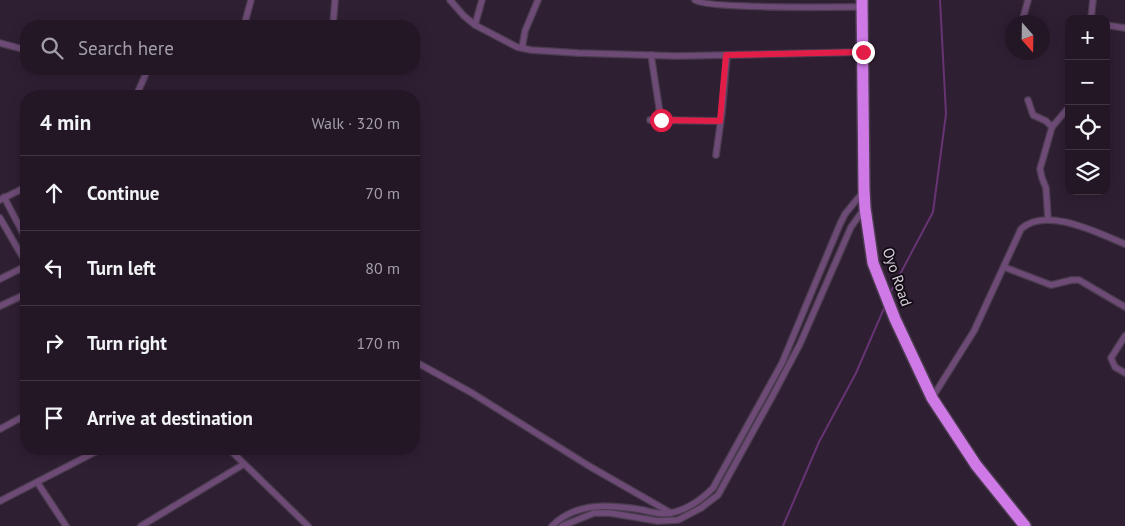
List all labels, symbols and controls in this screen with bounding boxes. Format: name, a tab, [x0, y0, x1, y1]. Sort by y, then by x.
north arrow	[1005, 15, 1050, 60]
map controls	[1065, 15, 1110, 195]
button: +	[1065, 15, 1110, 60]
search box	[20, 20, 420, 75]
icon: search	[38, 34, 66, 62]
text: Search here	[78, 36, 174, 60]
route end	[852, 41, 875, 64]
button: −	[1065, 60, 1110, 105]
button: locate	[1065, 105, 1110, 150]
text: 4 min	[40, 109, 91, 136]
route start	[650, 109, 673, 132]
text: Walk · 320 m	[311, 113, 400, 133]
button: layers	[1065, 150, 1110, 195]
icon: ahead	[40, 179, 68, 207]
text: Continue	[87, 181, 159, 205]
text: 70 m	[365, 183, 400, 203]
street label: Oyo Road	[879, 245, 916, 309]
icon: left	[40, 254, 68, 282]
text: Turn left	[87, 256, 156, 280]
text: 80 m	[365, 258, 400, 278]
icon: right	[40, 329, 68, 357]
text: Turn right	[87, 331, 167, 355]
text: 170 m	[357, 333, 400, 353]
icon: arrive	[40, 404, 68, 432]
text: Arrive at destination	[87, 406, 253, 430]

